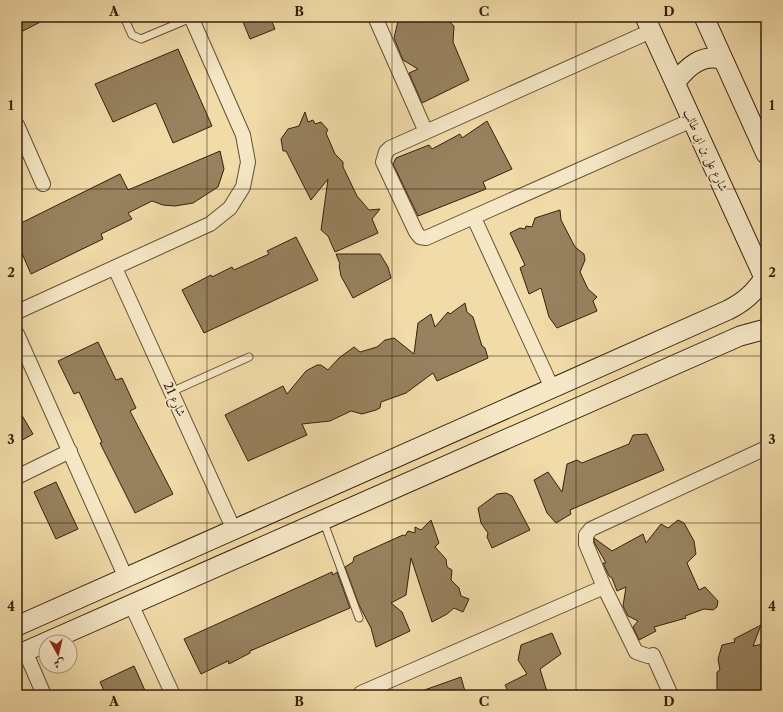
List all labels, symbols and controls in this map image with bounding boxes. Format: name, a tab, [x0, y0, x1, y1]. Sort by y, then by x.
text: A	[108, 3, 120, 19]
text: B	[294, 3, 304, 19]
text: C	[479, 3, 489, 19]
text: D	[663, 3, 675, 19]
text: 1	[8, 97, 14, 113]
text: 1	[769, 97, 775, 113]
street label: شارع على بن ابى طالب	[677, 107, 732, 195]
text: 2	[7, 264, 15, 280]
text: 2	[768, 264, 776, 280]
street label: شارع 21	[157, 380, 189, 420]
text: 3	[7, 431, 15, 447]
text: 3	[768, 431, 776, 447]
text: 4	[7, 598, 15, 614]
text: 4	[768, 598, 776, 614]
north arrow	[38, 634, 78, 674]
text: ش	[53, 656, 66, 672]
text: A	[108, 693, 120, 709]
text: B	[294, 693, 304, 709]
text: C	[479, 693, 489, 709]
text: D	[663, 693, 675, 709]

